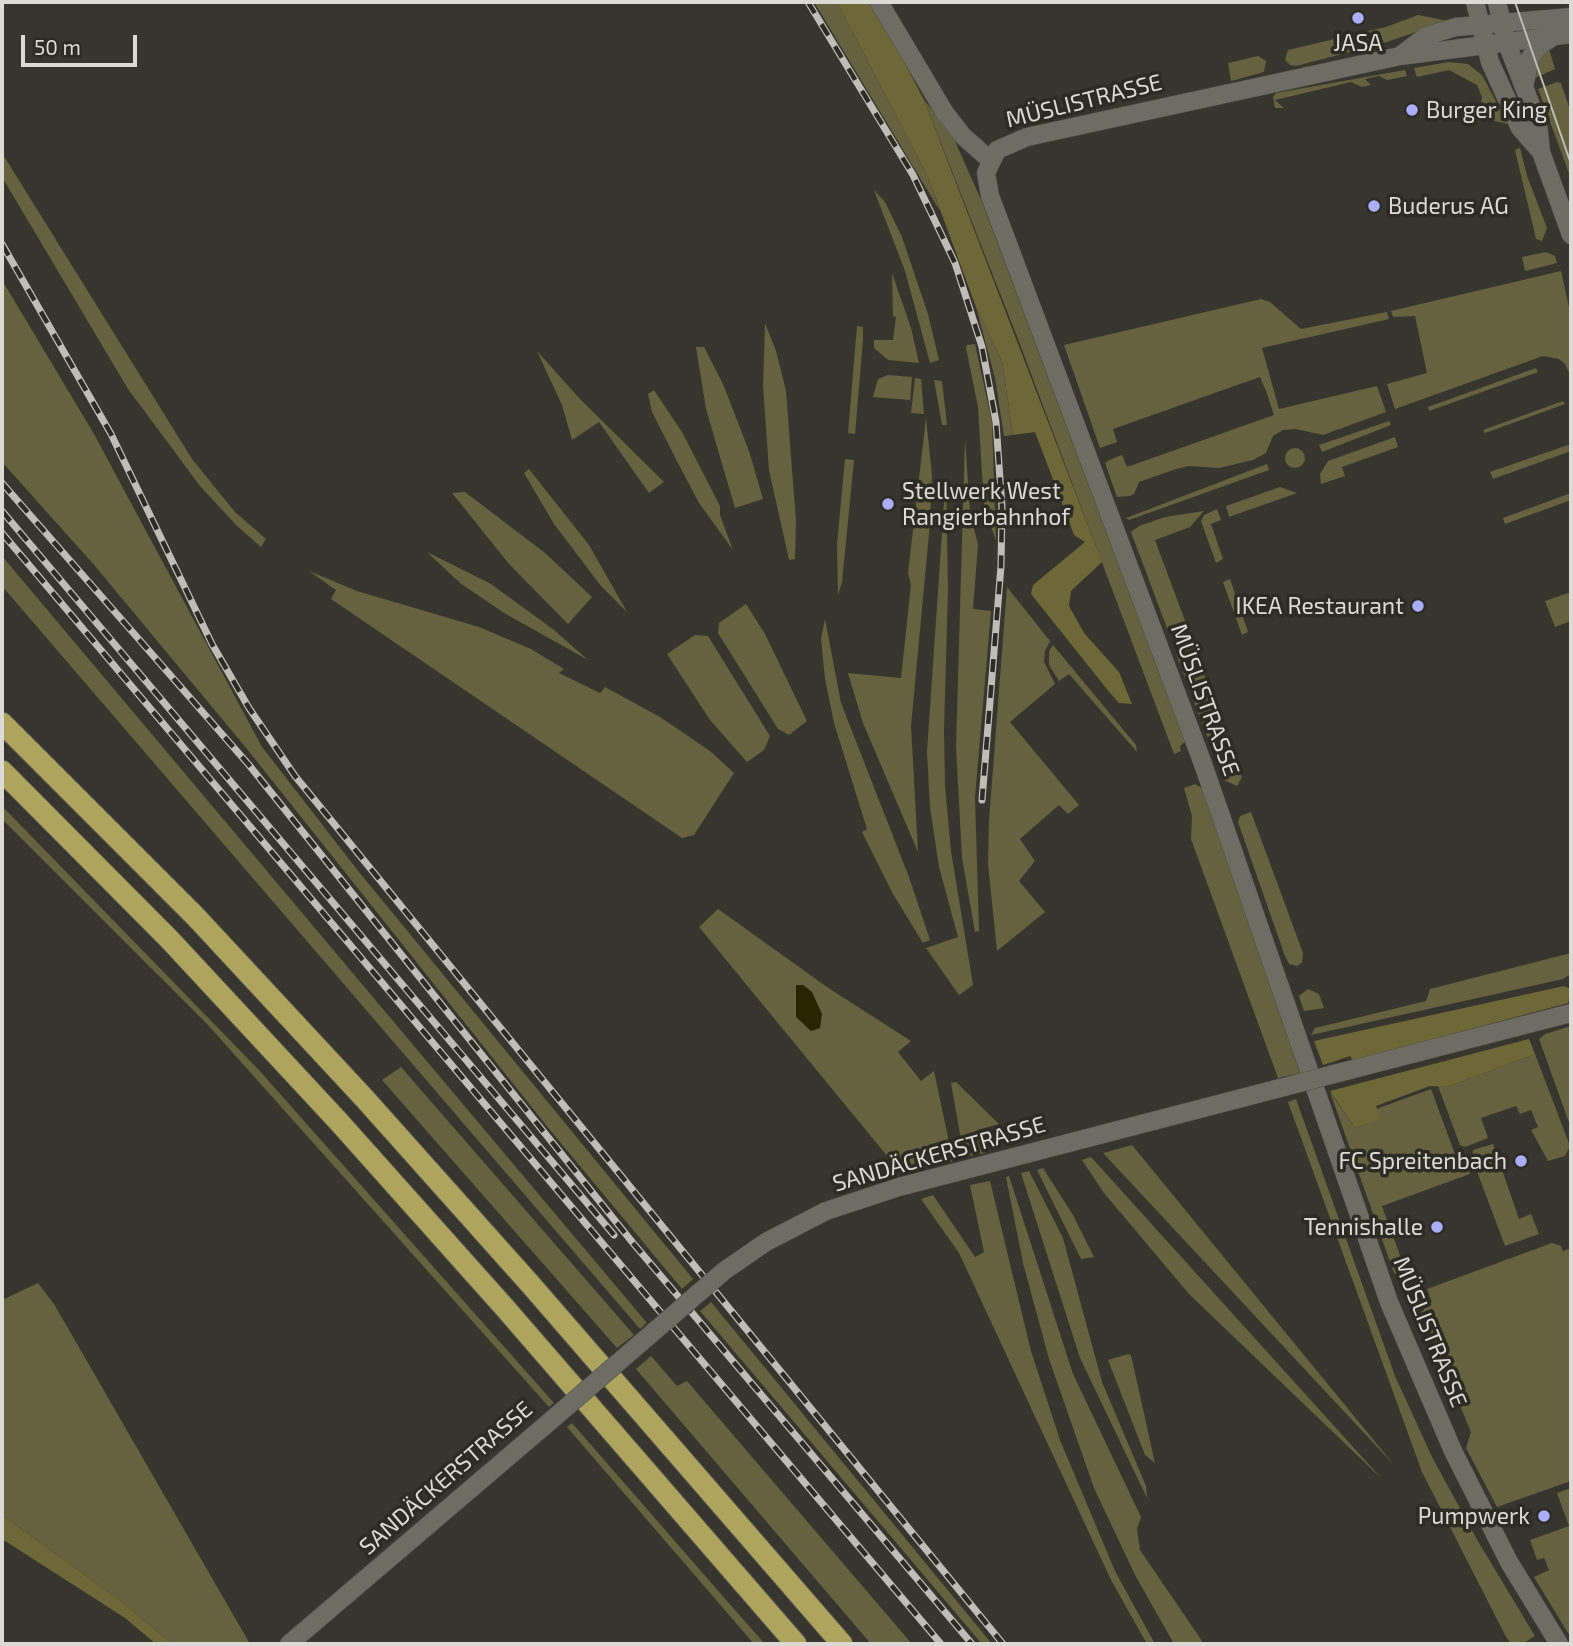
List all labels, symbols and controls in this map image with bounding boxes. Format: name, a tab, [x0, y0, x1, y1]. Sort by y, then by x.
marker: JASA	[1350, 10, 1366, 26]
scale bar	[24, 21, 140, 65]
place label: JASA	[1333, 29, 1383, 57]
text: 50 m	[34, 34, 81, 59]
street label: MÜSLISTRASSE	[1003, 68, 1165, 134]
place label: Burger King	[1426, 96, 1547, 124]
marker: Burger King	[1404, 102, 1420, 118]
place label: Buderus AG	[1388, 192, 1509, 220]
marker: Buderus AG	[1366, 198, 1382, 214]
place label: Stellwerk West Rangierbahnhof	[902, 477, 1070, 531]
marker: Stellwerk West Rangierbahnhof	[880, 496, 896, 512]
place label: IKEA Restaurant	[1236, 592, 1404, 620]
marker: IKEA Restaurant	[1410, 598, 1426, 614]
street label: MÜSLISTRASSE	[1165, 620, 1245, 780]
street label: SANDÄCKERSTRASSE	[829, 1110, 1049, 1198]
place label: FC Spreitenbach	[1338, 1147, 1507, 1175]
marker: FC Spreitenbach	[1513, 1153, 1529, 1169]
place label: Tennishalle	[1304, 1213, 1423, 1241]
marker: Tennishalle	[1429, 1219, 1445, 1235]
street label: MÜSLISTRASSE	[1387, 1253, 1473, 1411]
street label: SANDÄCKERSTRASSE	[354, 1395, 538, 1561]
place label: Pumpwerk	[1418, 1502, 1530, 1530]
marker: Pumpwerk	[1536, 1508, 1552, 1524]

